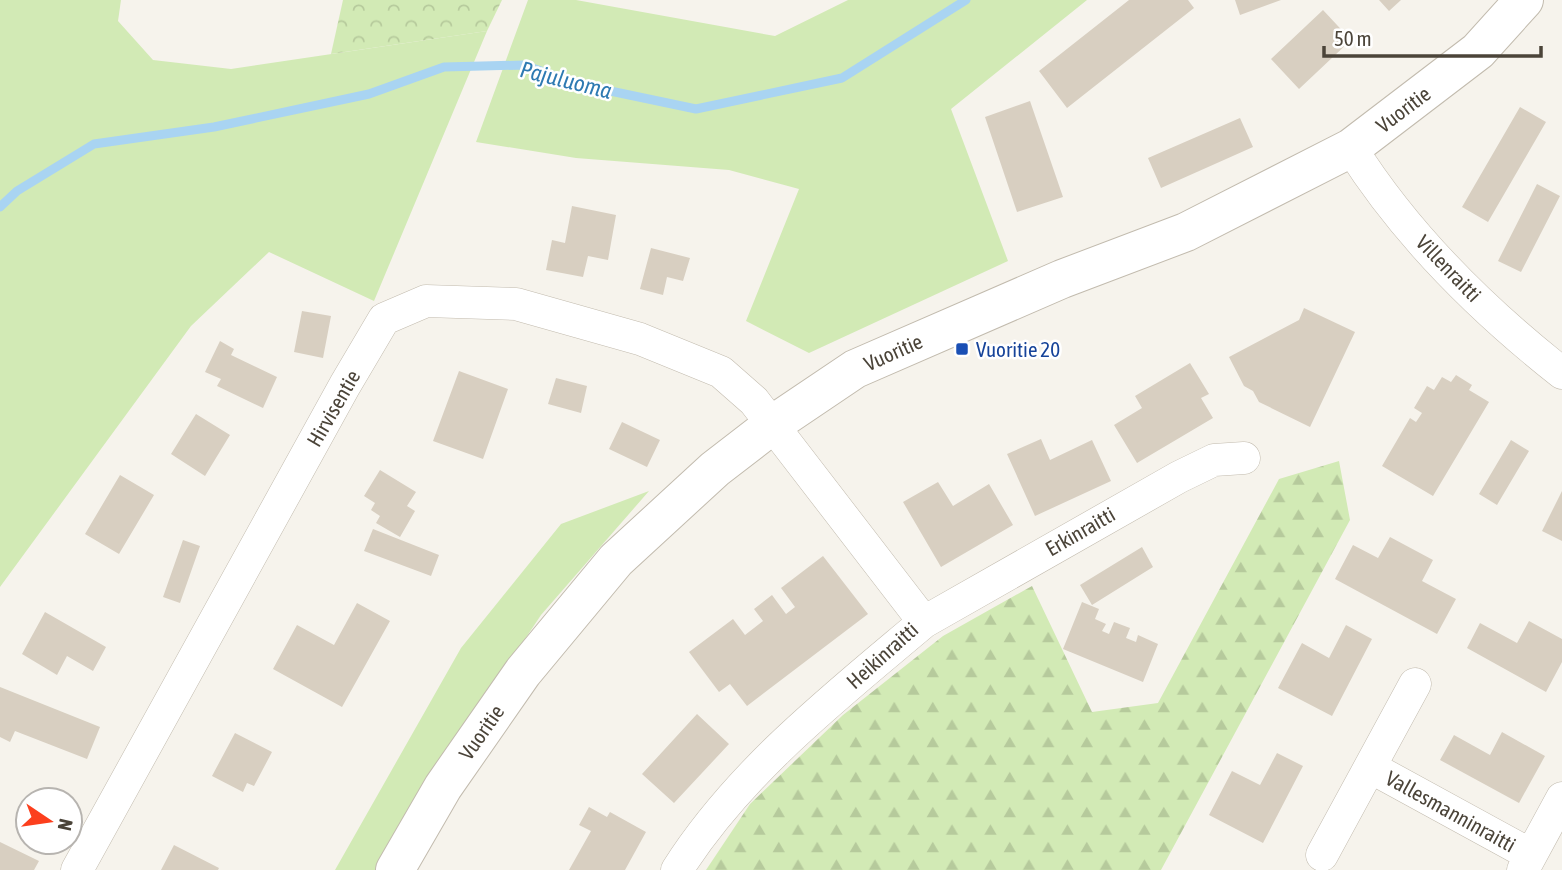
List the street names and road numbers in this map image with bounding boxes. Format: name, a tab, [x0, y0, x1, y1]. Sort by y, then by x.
street label: Vuoritie	[1371, 81, 1435, 137]
street label: Villenraitti	[1412, 230, 1486, 306]
street label: Vuoritie	[860, 329, 926, 375]
street label: Hirvisentie	[302, 366, 364, 450]
street label: Erkinraitti	[1041, 502, 1119, 560]
street label: Heikinraitti	[841, 617, 923, 693]
street label: Vuoritie	[454, 700, 508, 764]
street label: Vallesmanninraitti	[1382, 765, 1520, 857]

